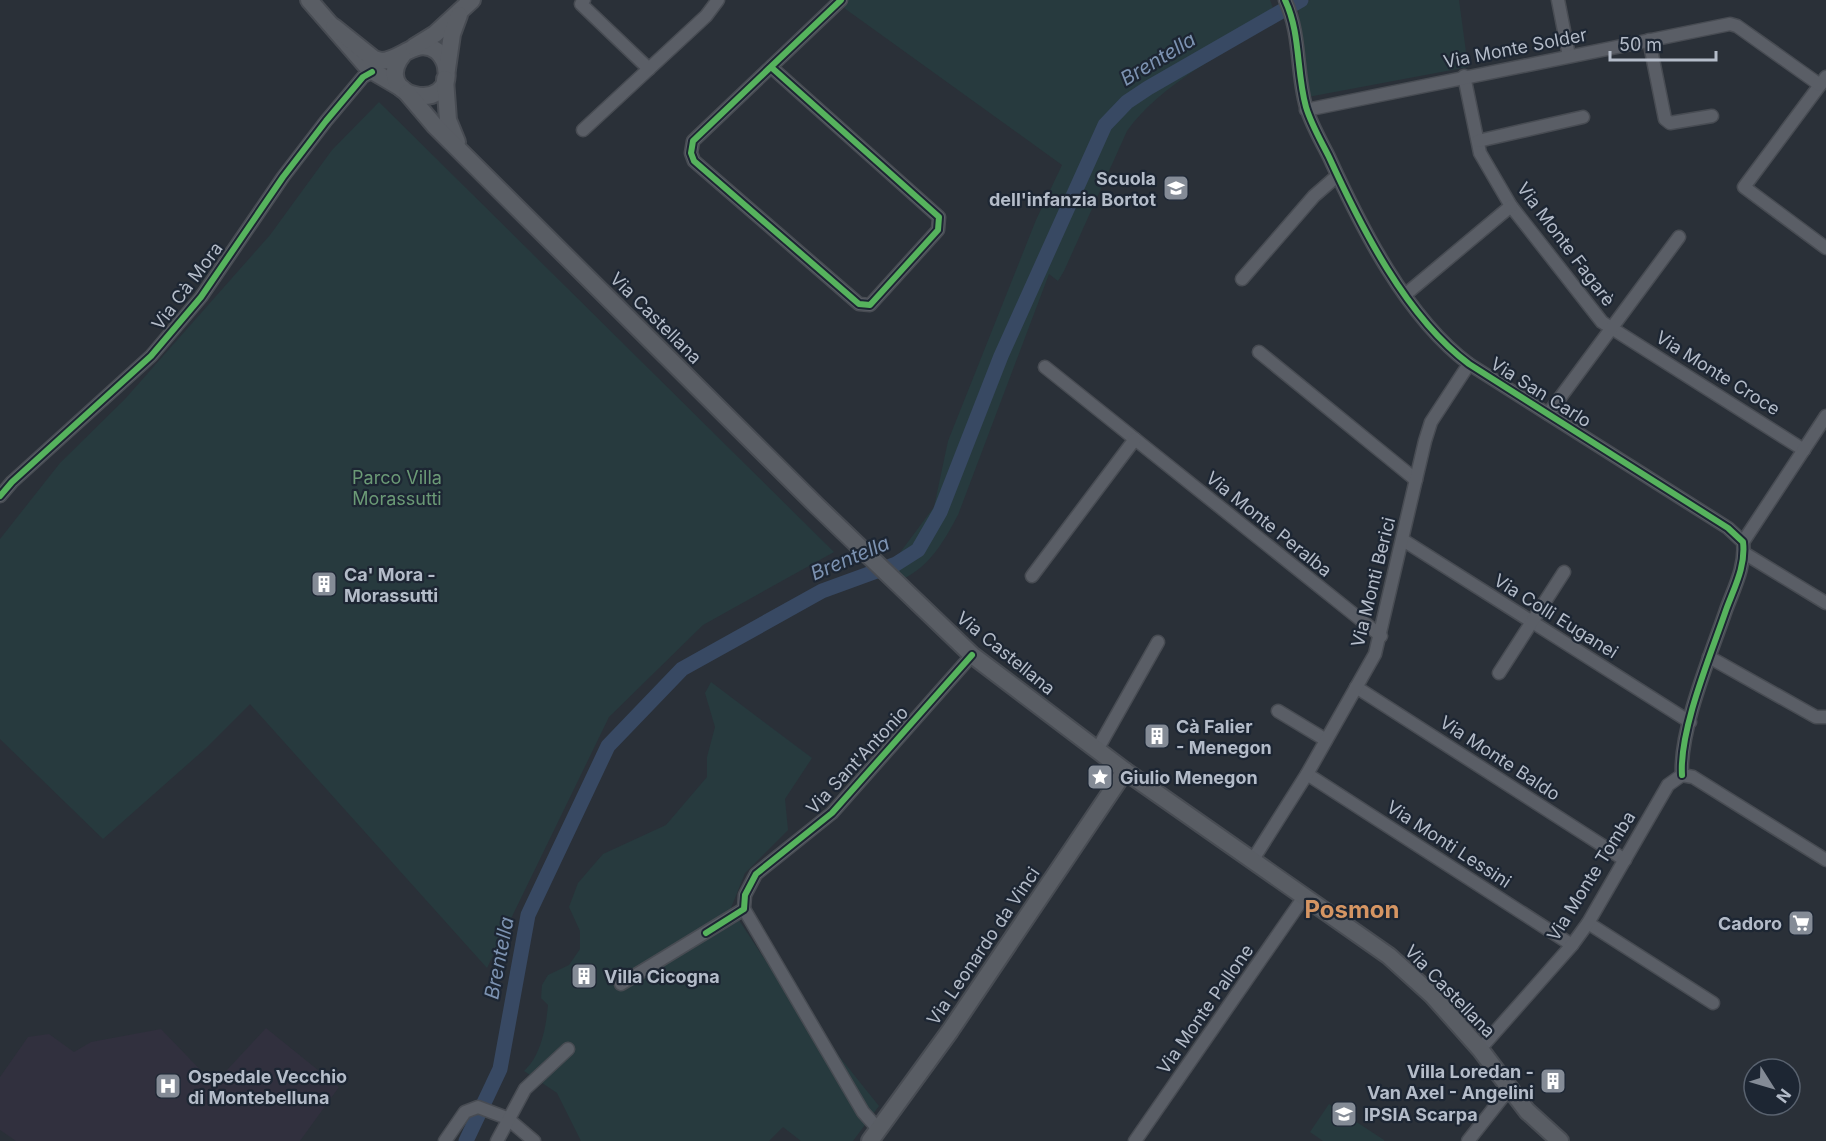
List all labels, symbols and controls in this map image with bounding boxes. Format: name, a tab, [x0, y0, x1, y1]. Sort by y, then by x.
street label: Via Monte Solder	[1441, 24, 1589, 72]
scale bar	[1610, 24, 1716, 62]
water label: Brentella	[1116, 27, 1200, 91]
text: 50 m	[1619, 34, 1662, 55]
place label: Scuola dell'infanzia Bortot	[989, 168, 1156, 210]
school or university icon: Scuola dell'infanzia Bortot	[1161, 173, 1191, 203]
street label: Via Monte Fagarè	[1513, 178, 1619, 310]
street label: Via Cà Mora	[147, 238, 227, 334]
street label: Via Castellana	[606, 268, 706, 368]
street label: Via Monte Croce	[1652, 326, 1784, 420]
street label: Via San Carlo	[1487, 353, 1595, 431]
park label: Parco Villa Morassutti	[352, 467, 442, 509]
street label: Via Monte Peralba	[1202, 467, 1336, 581]
street label: Via Monti Berici	[1347, 515, 1399, 649]
water label: Brentella	[807, 531, 893, 585]
place label: Ca' Mora - Morassutti	[344, 564, 438, 606]
building icon: Ca' Mora - Morassutti	[309, 569, 339, 599]
street label: Via Colli Euganei	[1490, 569, 1622, 663]
street label: Via Castellana	[953, 607, 1059, 699]
street label: Via Sant'Antonio	[802, 702, 912, 818]
street label: Via Monte Baldo	[1436, 711, 1564, 805]
place label: Cà Falier - Menegon	[1176, 716, 1272, 758]
building icon: Cà Falier - Menegon	[1142, 721, 1172, 751]
place icon: Giulio Menegon	[1085, 762, 1115, 792]
place label: Giulio Menegon	[1120, 767, 1258, 788]
street label: Via Monti Lessini	[1383, 796, 1515, 892]
street label: Via Monte Tomba	[1543, 807, 1639, 945]
street label: Via Leonardo da Vinci	[922, 863, 1044, 1029]
district label: Posmon	[1304, 895, 1400, 924]
supermarket icon: Cadoro	[1786, 908, 1816, 938]
place label: Cadoro	[1718, 913, 1782, 934]
water label: Brentella	[479, 915, 519, 1001]
street label: Via Monte Pallone	[1152, 940, 1258, 1078]
street label: Via Castellana	[1401, 940, 1499, 1042]
building icon: Villa Cicogna	[569, 961, 599, 991]
place label: Villa Cicogna	[604, 966, 720, 987]
north arrow	[1742, 1057, 1802, 1117]
place label: Villa Loredan - Van Axel - Angelini	[1367, 1061, 1534, 1103]
place label: Ospedale Vecchio di Montebelluna	[188, 1066, 347, 1108]
building icon: Villa Loredan - Van Axel - Angelini	[1538, 1066, 1568, 1096]
hospital icon: Ospedale Vecchio di Montebelluna	[153, 1071, 183, 1101]
text: N	[1772, 1085, 1796, 1107]
school or university icon: IPSIA Scarpa	[1329, 1099, 1359, 1129]
place label: IPSIA Scarpa	[1364, 1104, 1478, 1125]

